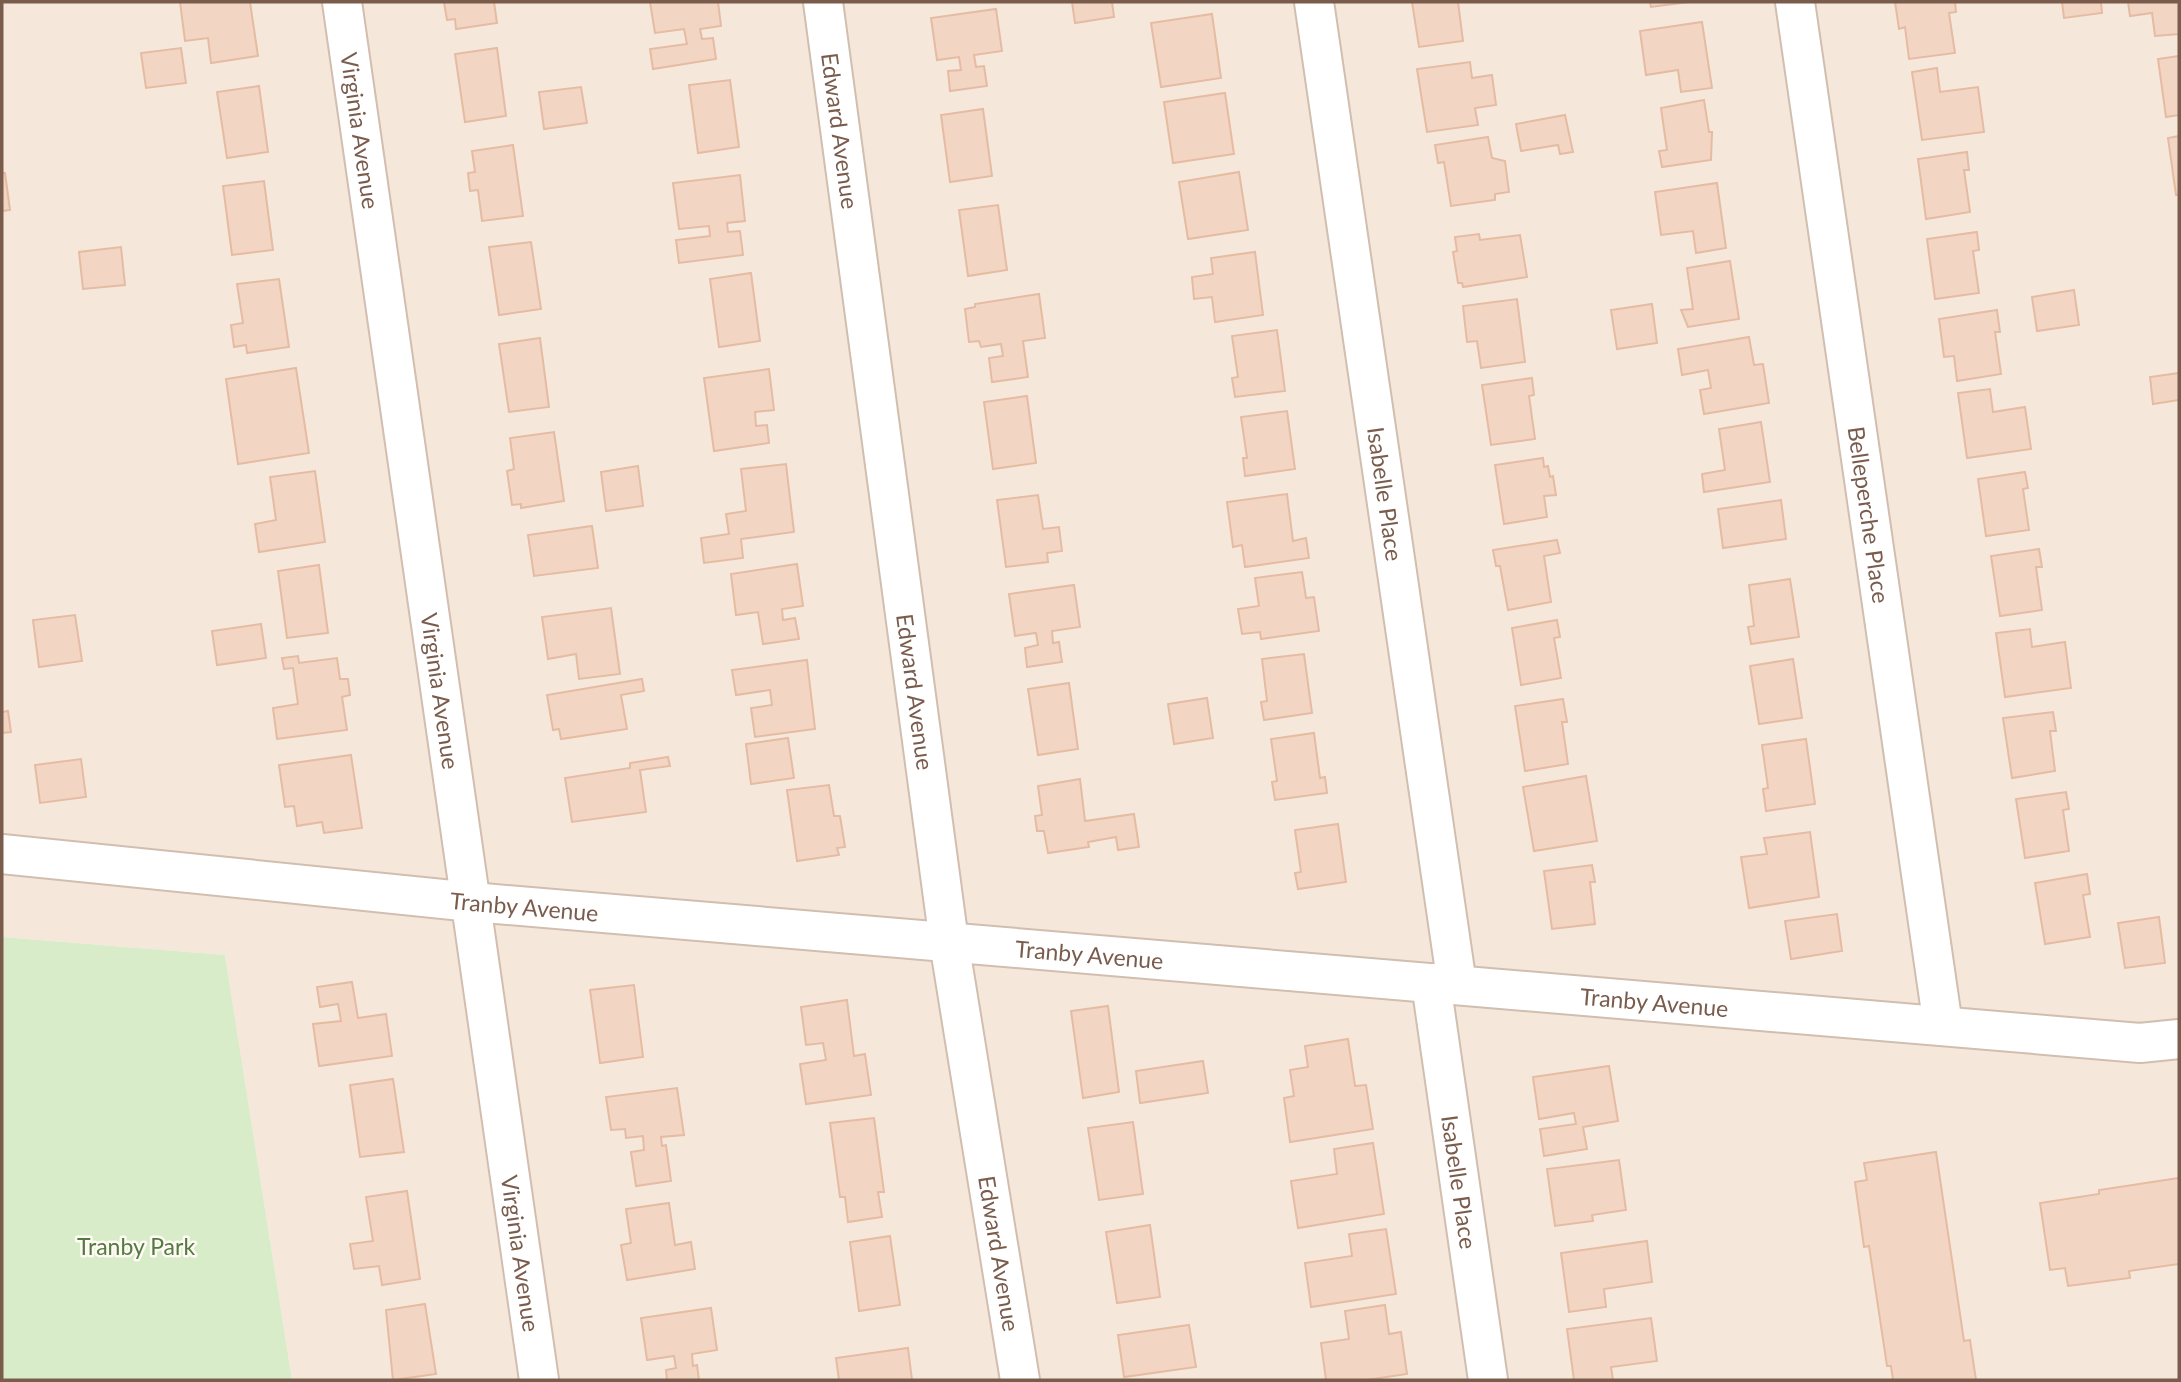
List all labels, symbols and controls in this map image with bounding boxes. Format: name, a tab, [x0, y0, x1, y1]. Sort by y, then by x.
street label: Virginia Avenue	[335, 51, 385, 211]
street label: Edward Avenue	[816, 51, 865, 211]
street label: Belleperche Place	[1842, 424, 1896, 605]
street label: Isabelle Place	[1362, 425, 1409, 563]
street label: Virginia Avenue	[415, 611, 466, 771]
street label: Edward Avenue	[891, 612, 940, 772]
street label: Tranby Avenue	[449, 886, 600, 927]
street label: Tranby Avenue	[1014, 934, 1165, 974]
street label: Tranby Avenue	[1579, 982, 1730, 1022]
street label: Isabelle Place	[1436, 1113, 1483, 1251]
street label: Virginia Avenue	[496, 1173, 546, 1333]
street label: Edward Avenue	[973, 1174, 1026, 1333]
park label: Tranby Park	[77, 1232, 195, 1260]

